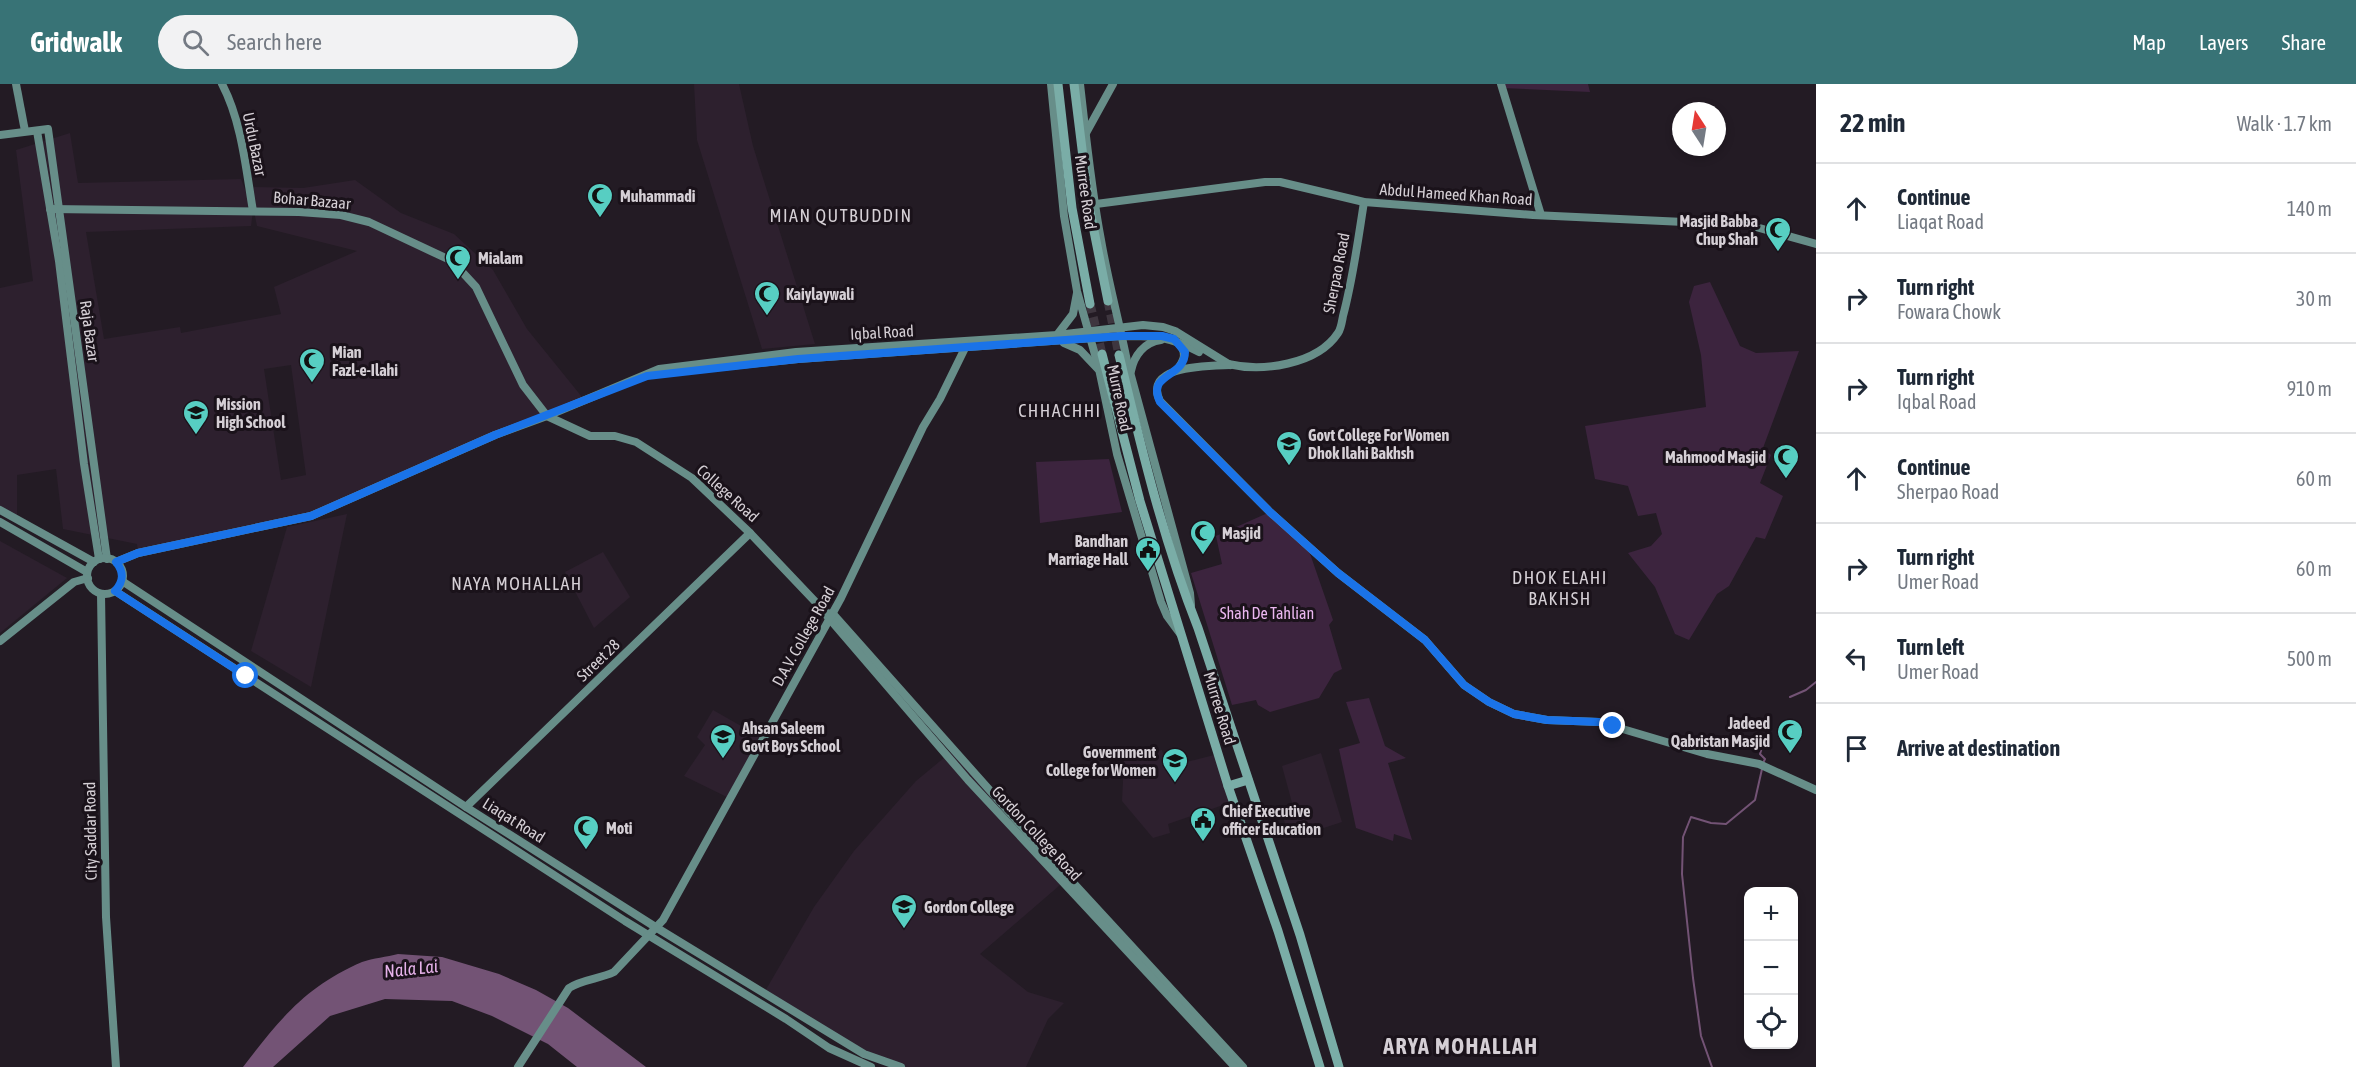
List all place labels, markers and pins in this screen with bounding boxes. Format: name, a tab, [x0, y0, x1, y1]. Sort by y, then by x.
mosque icon: Muhammadi	[585, 181, 615, 219]
place label: Muhammadi	[620, 187, 696, 205]
place label: Masjid Babba Chup Shah	[1679, 212, 1758, 248]
mosque icon: Masjid Babba Chup Shah	[1763, 215, 1793, 253]
mosque icon: Mialam	[443, 243, 473, 281]
place label: Mialam	[478, 249, 523, 267]
mosque icon: Kaiylaywali	[752, 279, 782, 317]
place label: Kaiylaywali	[786, 285, 855, 303]
place label: Mian Fazl-e-Ilahi	[332, 343, 398, 379]
mosque icon: Mian Fazl-e-Ilahi	[297, 346, 327, 384]
place label: Mission High School	[216, 395, 286, 431]
school or university icon: Mission High School	[181, 398, 211, 436]
place label: Govt College For Women Dhok Ilahi Bakhsh	[1308, 426, 1450, 462]
school or university icon: Govt College For Women Dhok Ilahi Bakhsh	[1274, 429, 1304, 467]
mosque icon: Mahmood Masjid	[1771, 442, 1801, 480]
place label: Mahmood Masjid	[1665, 448, 1766, 466]
mosque icon: Masjid	[1188, 518, 1218, 556]
place label: Masjid	[1222, 524, 1261, 542]
place label: Bandhan Marriage Hall	[1048, 532, 1129, 568]
public building icon: Bandhan Marriage Hall	[1133, 535, 1163, 573]
place label: Jadeed Qabristan Masjid	[1671, 714, 1770, 750]
mosque icon: Jadeed Qabristan Masjid	[1775, 717, 1805, 755]
place label: Ahsan Saleem Govt Boys School	[741, 719, 841, 755]
school or university icon: Ahsan Saleem Govt Boys School	[708, 722, 738, 760]
place label: Government College for Women	[1046, 743, 1156, 779]
school or university icon: Government College for Women	[1160, 746, 1190, 784]
place label: Chief Executive officer Education	[1222, 802, 1321, 838]
public building icon: Chief Executive officer Education	[1188, 805, 1218, 843]
mosque icon: Moti	[571, 813, 601, 851]
place label: Moti	[606, 819, 633, 837]
school or university icon: Gordon College	[889, 892, 919, 930]
place label: Gordon College	[924, 898, 1014, 916]

